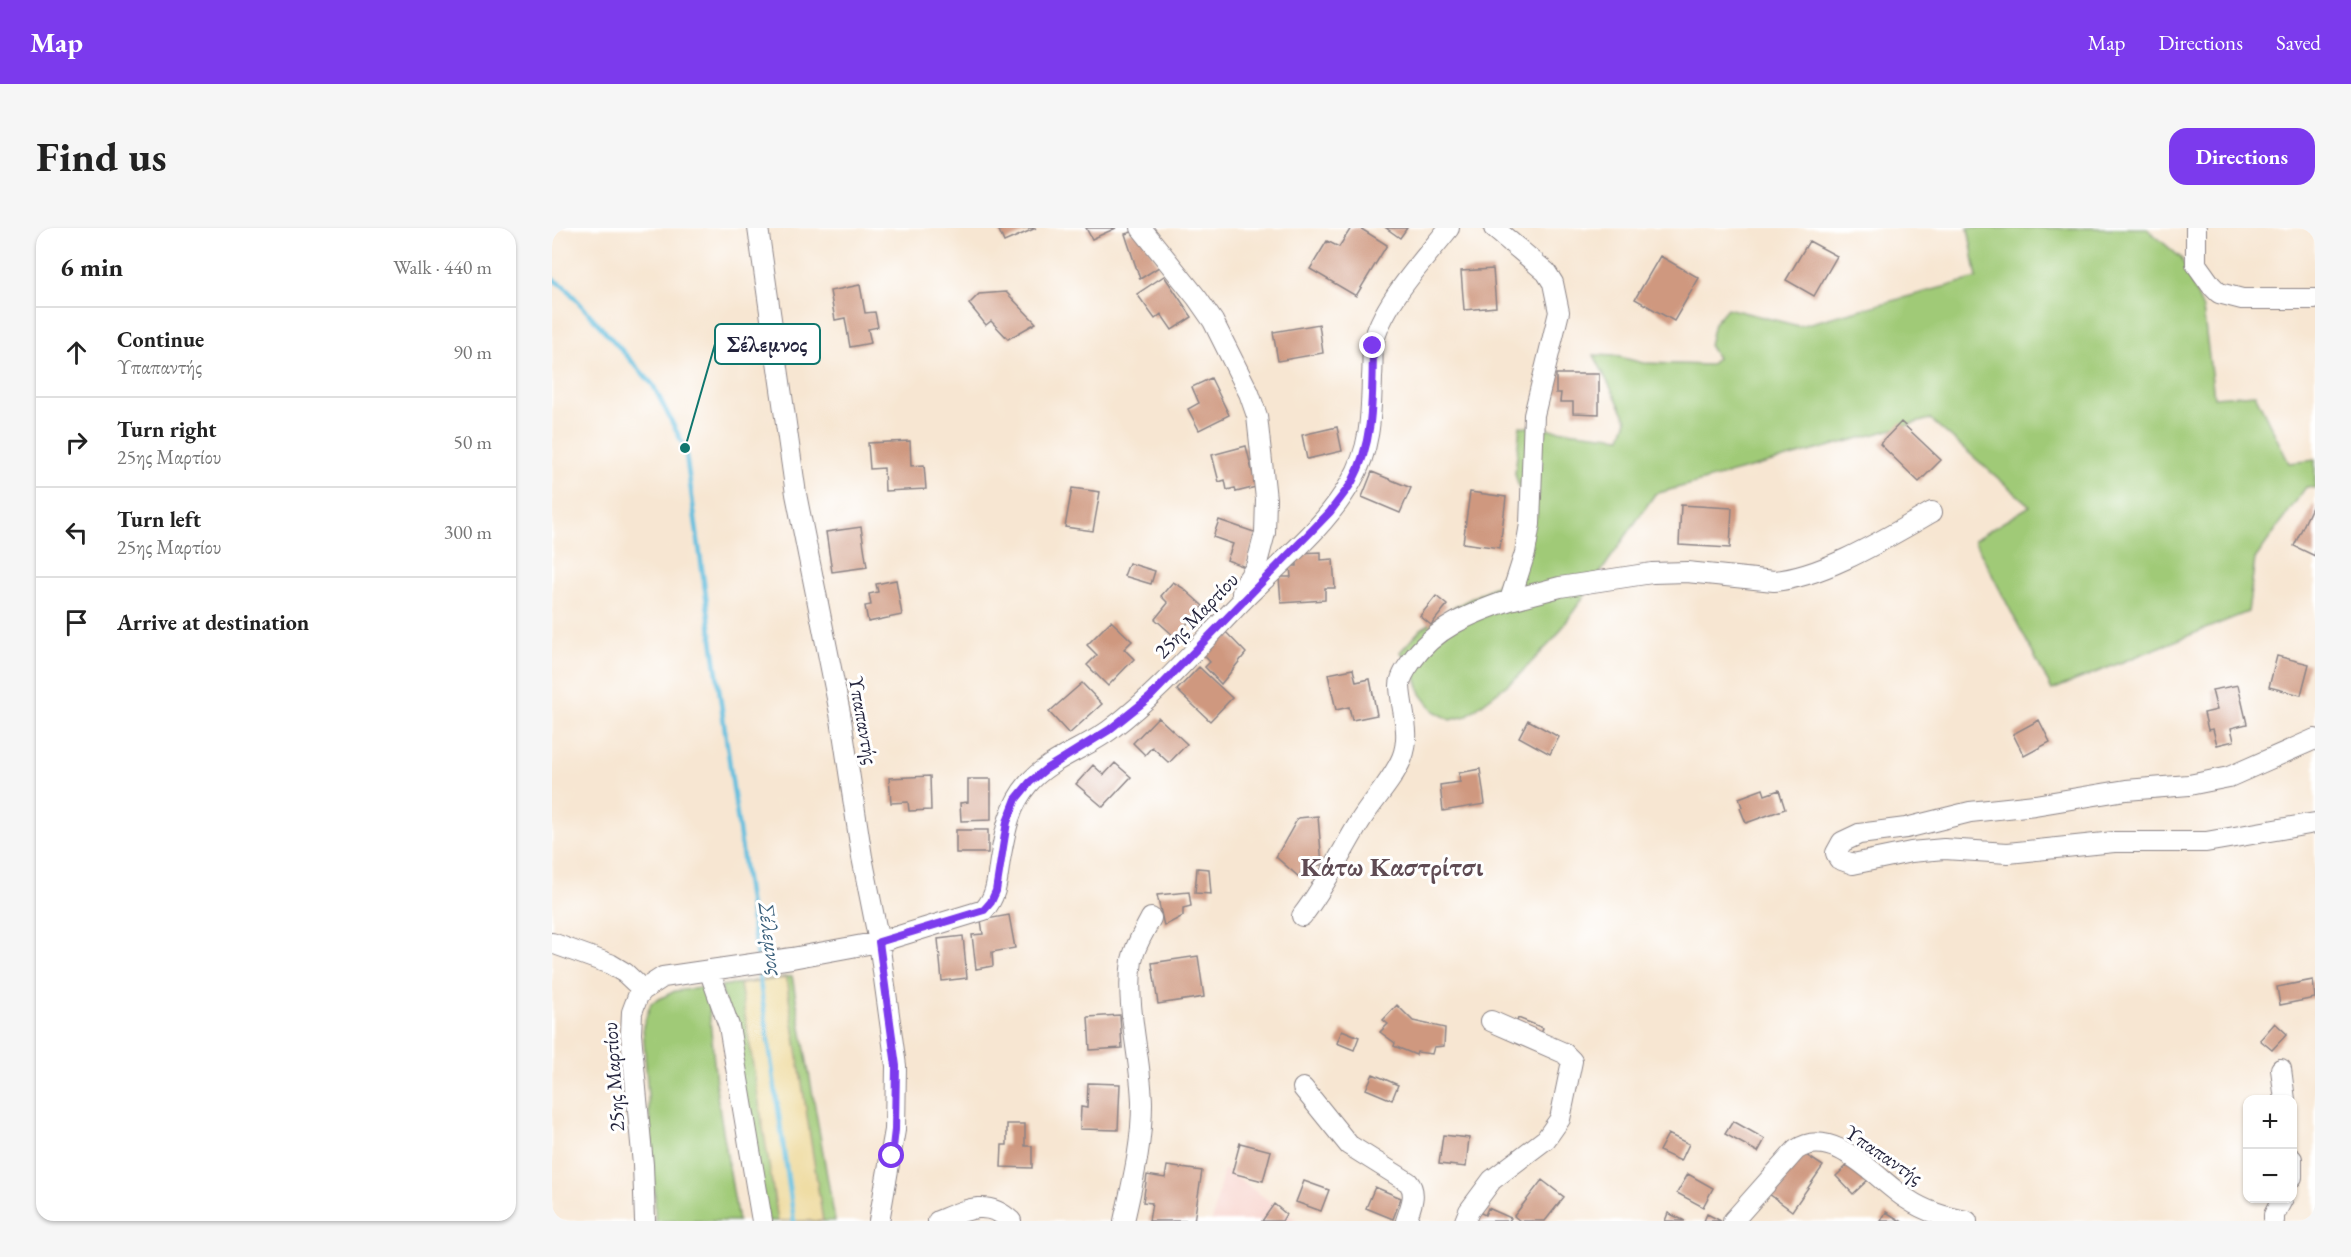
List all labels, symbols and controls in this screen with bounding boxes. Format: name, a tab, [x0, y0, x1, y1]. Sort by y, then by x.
text: Map	[30, 24, 83, 60]
text: Map	[2088, 29, 2125, 56]
text: Directions	[2158, 29, 2243, 56]
text: Saved	[2276, 29, 2321, 56]
button: Directions	[2169, 128, 2315, 185]
text: Find us	[36, 129, 167, 184]
text: 6 min	[60, 250, 123, 284]
text: Walk · 440 m	[393, 254, 492, 280]
callout: Σέλεμνος	[715, 324, 820, 364]
text: Continue	[117, 325, 204, 354]
text: Σέλεμνος	[727, 330, 807, 359]
route end	[1359, 332, 1385, 358]
icon: ahead	[60, 336, 93, 369]
text: 90 m	[453, 339, 492, 365]
text: Υπαπαντής	[117, 354, 202, 380]
text: Turn right	[117, 415, 216, 444]
icon: right	[60, 426, 93, 459]
text: 50 m	[453, 429, 492, 455]
text: 25ης Μαρτίου	[117, 444, 222, 470]
text: Turn left	[117, 505, 201, 534]
icon: left	[60, 516, 93, 549]
text: 300 m	[444, 519, 492, 545]
text: 25ης Μαρτίου	[117, 534, 222, 560]
street label: 25ης Μαρτίου	[1148, 566, 1244, 664]
icon: arrive	[60, 606, 93, 639]
text: Arrive at destination	[117, 608, 309, 637]
street label: Υπαπαντής	[843, 674, 885, 766]
district label: Κάτω Καστρίτσι	[1300, 849, 1484, 884]
water label: Σέλεμνος	[751, 899, 791, 978]
street label: 25ης Μαρτίου	[596, 1021, 630, 1133]
map controls	[2243, 1095, 2297, 1203]
button: +	[2243, 1095, 2297, 1149]
street label: Υπαπαντής	[1839, 1118, 1929, 1190]
route start	[878, 1142, 904, 1168]
button: −	[2243, 1149, 2297, 1203]

